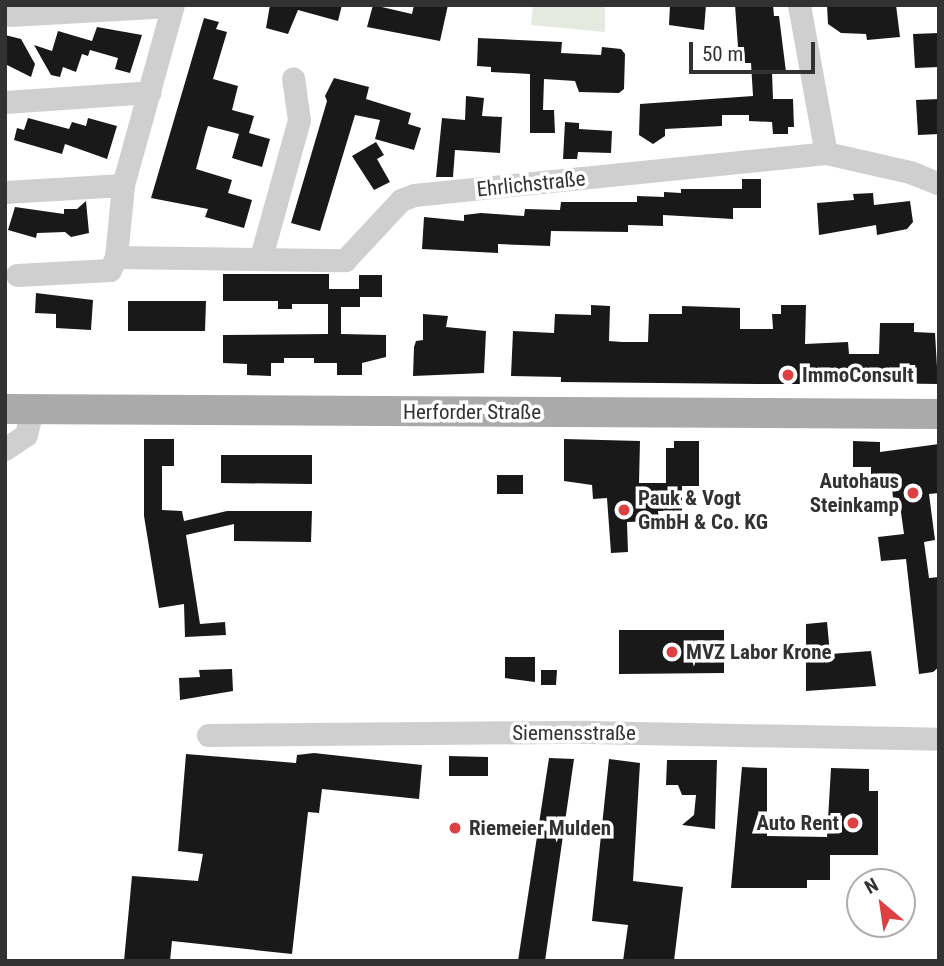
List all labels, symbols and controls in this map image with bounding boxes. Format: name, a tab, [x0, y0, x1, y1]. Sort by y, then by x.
scale bar	[692, 28, 818, 72]
text: 50 m	[702, 42, 743, 66]
street label: Ehrlichstraße	[475, 166, 587, 202]
place label: ImmoConsult	[802, 362, 914, 388]
marker: ImmoConsult	[780, 367, 796, 383]
street label: Herforder Straße	[403, 399, 541, 425]
place label: Autohaus Steinkamp	[810, 468, 899, 518]
place label: Pauk & Vogt GmbH & Co. KG	[638, 485, 768, 535]
marker: Autohaus Steinkamp	[905, 485, 921, 501]
marker: Pauk & Vogt GmbH & Co. KG	[616, 502, 632, 518]
place label: MVZ Labor Krone	[686, 639, 832, 665]
marker: MVZ Labor Krone	[664, 644, 680, 660]
street label: Siemensstraße	[512, 720, 636, 746]
place label: Auto Rent	[756, 810, 839, 836]
place label: Riemeier Mulden	[469, 815, 611, 841]
marker: Auto Rent	[845, 815, 861, 831]
marker: Riemeier Mulden	[447, 820, 463, 836]
north arrow	[846, 868, 916, 938]
text: N	[861, 873, 882, 899]

